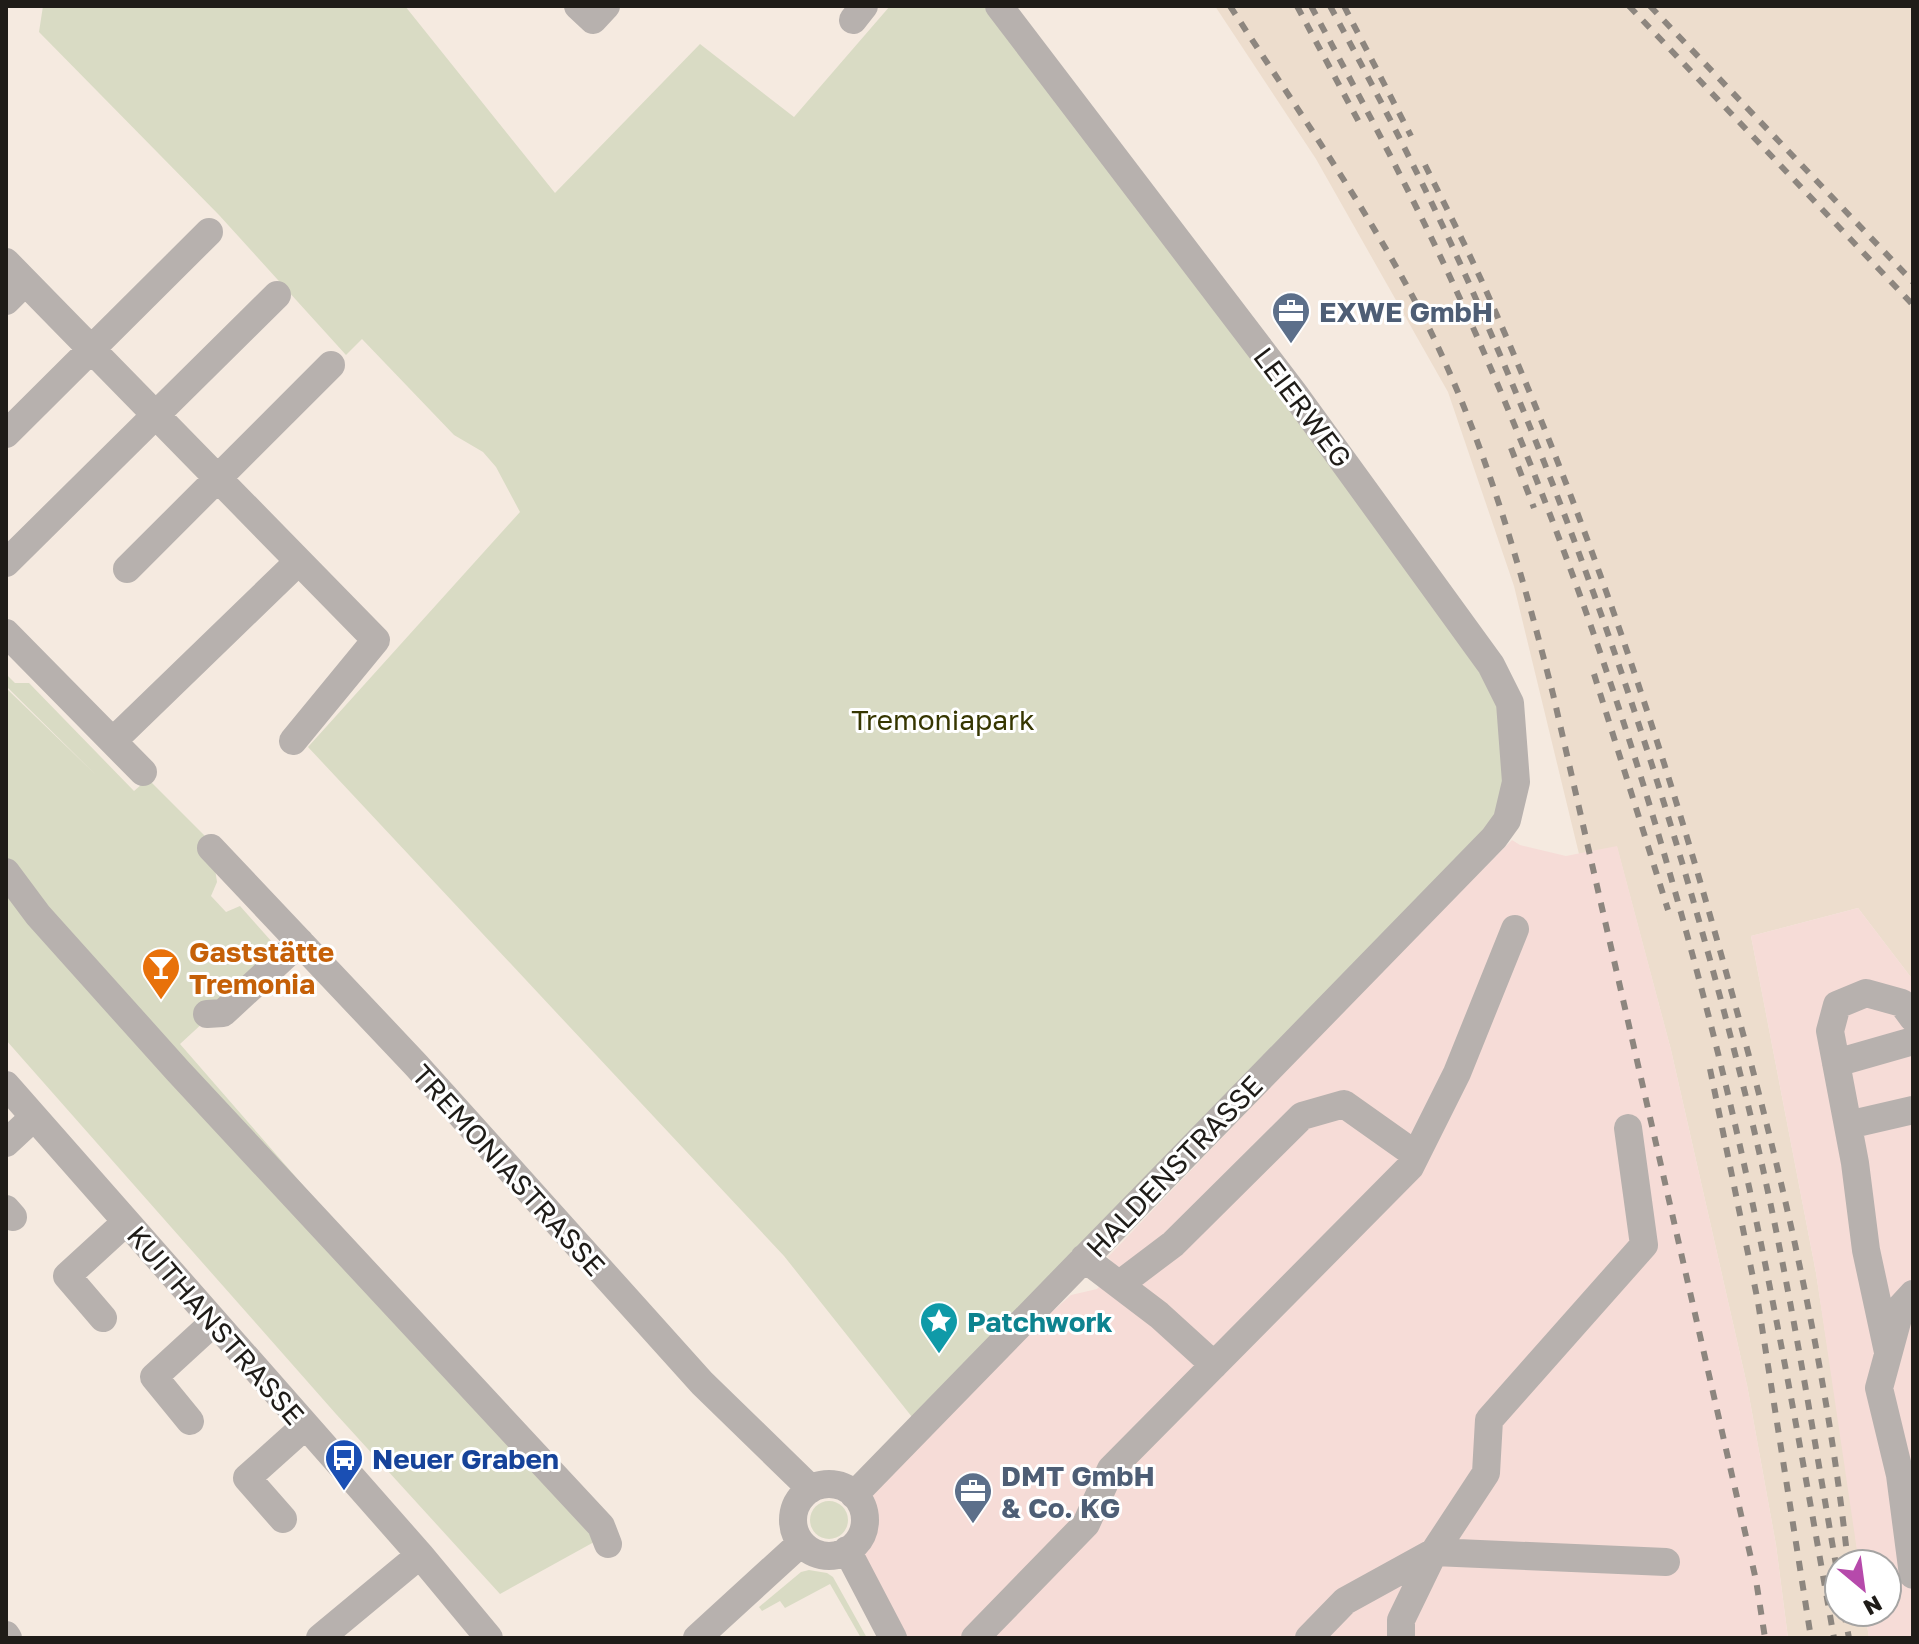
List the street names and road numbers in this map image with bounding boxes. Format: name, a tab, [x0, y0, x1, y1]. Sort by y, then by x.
street label: LEIERWEG	[1247, 341, 1359, 473]
street label: TREMONIASTRASSE	[406, 1058, 612, 1282]
street label: HALDENSTRASSE	[1079, 1068, 1269, 1264]
street label: KUITHANSTRASSE	[121, 1219, 311, 1431]

